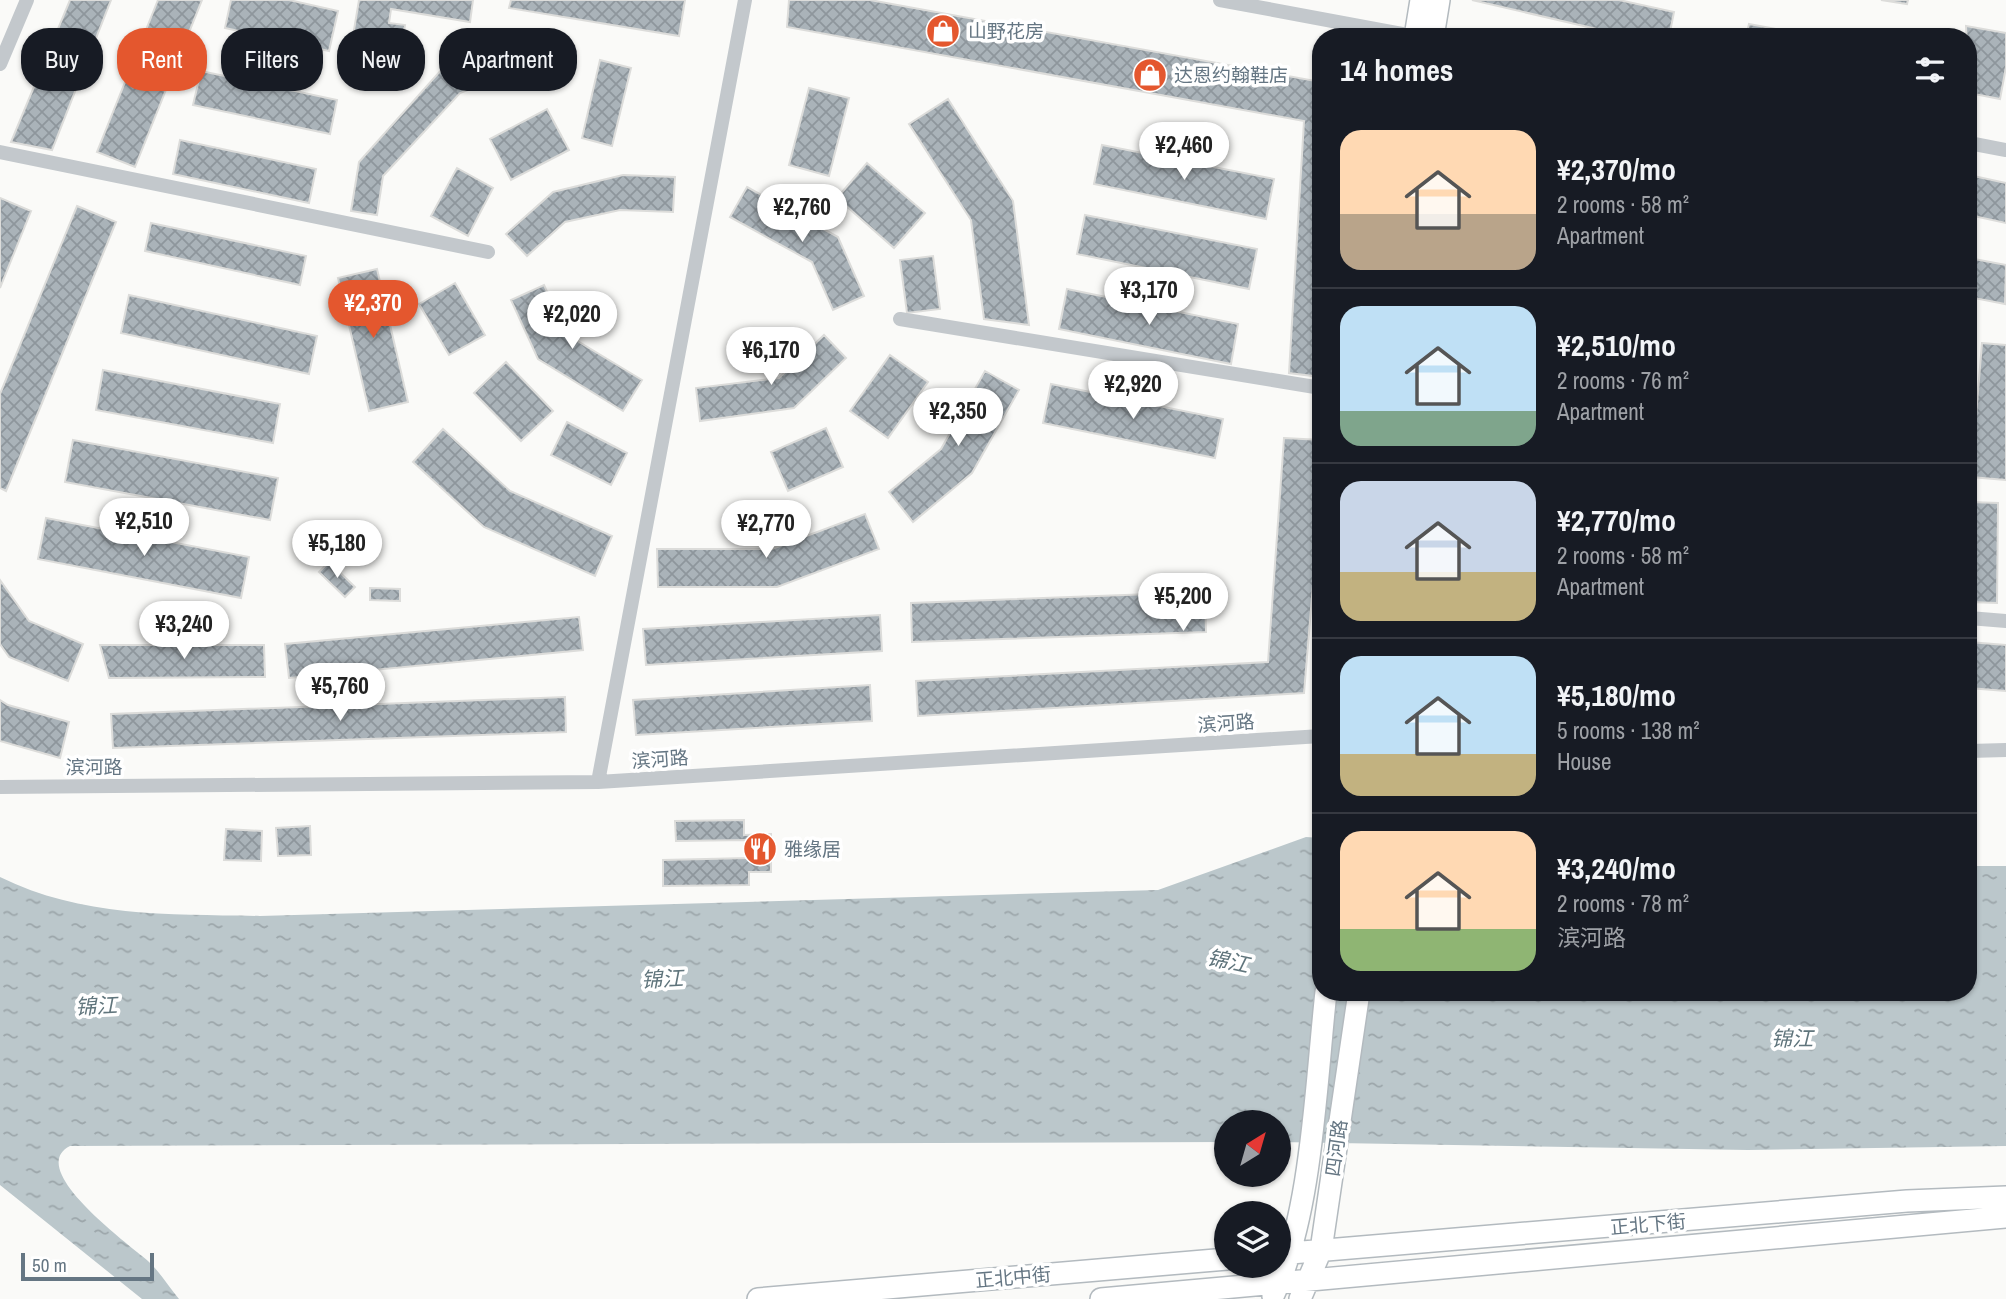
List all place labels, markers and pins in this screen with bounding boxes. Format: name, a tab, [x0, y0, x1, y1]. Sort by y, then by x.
shop icon: 山野花房	[924, 12, 962, 50]
place label: 山野花房	[968, 18, 1044, 44]
shop icon: 达恩约翰鞋店	[1131, 56, 1169, 94]
place label: 达恩约翰鞋店	[1174, 62, 1288, 88]
pin: ¥2,460	[1127, 122, 1241, 182]
pin: ¥2,760	[745, 184, 859, 244]
pin: ¥3,170	[1092, 268, 1206, 327]
pin: ¥2,370	[316, 280, 430, 340]
pin: ¥2,020	[515, 292, 629, 351]
pin: ¥6,170	[714, 328, 828, 387]
pin: ¥2,920	[1076, 362, 1190, 421]
pin: ¥2,350	[901, 388, 1015, 448]
pin: ¥2,510	[87, 498, 201, 558]
pin: ¥2,770	[709, 500, 823, 560]
pin: ¥5,180	[280, 520, 394, 580]
pin: ¥5,200	[1126, 574, 1240, 633]
pin: ¥3,240	[127, 602, 241, 661]
pin: ¥5,760	[283, 664, 397, 723]
restaurant icon: 雅缘居	[741, 830, 779, 868]
place label: 雅缘居	[784, 836, 841, 862]

